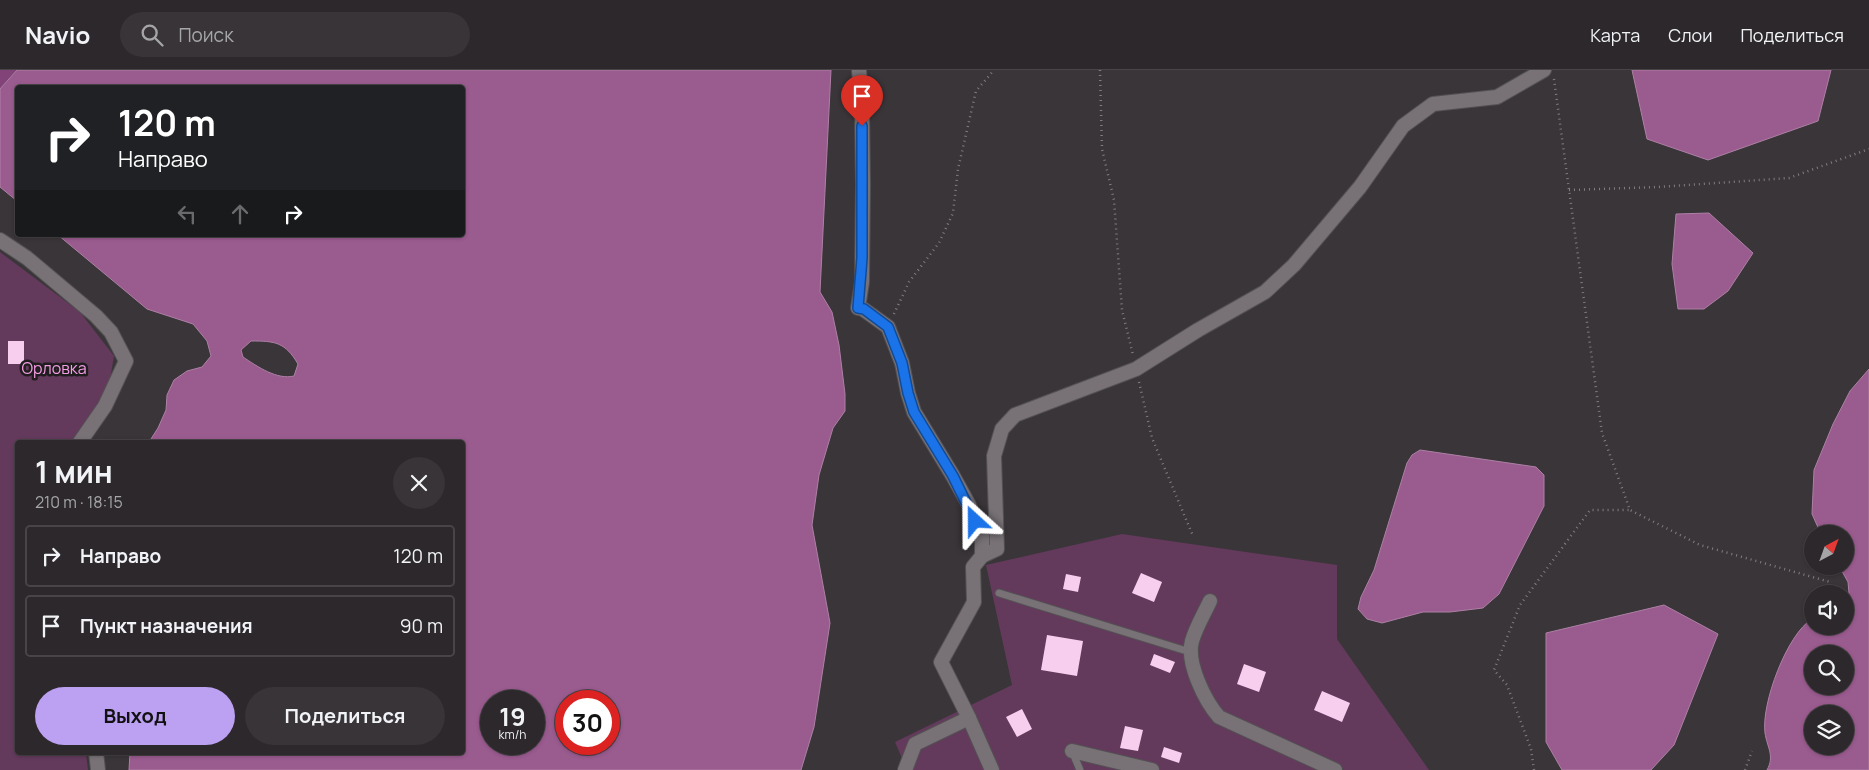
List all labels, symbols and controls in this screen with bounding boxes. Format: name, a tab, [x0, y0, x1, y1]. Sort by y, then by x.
search box	[120, 12, 470, 57]
text: Navio	[25, 18, 90, 51]
icon: search	[138, 21, 166, 49]
text: Поиск	[178, 22, 234, 48]
text: Карта	[1590, 23, 1640, 47]
text: Слои	[1668, 23, 1712, 47]
text: Поделиться	[1740, 23, 1844, 47]
pin	[841, 75, 883, 126]
icon: arrive	[848, 82, 876, 110]
text: 120 m	[118, 99, 216, 147]
icon: right	[35, 105, 100, 170]
text: Направо	[118, 144, 208, 174]
icon: left	[173, 200, 201, 228]
icon: ahead	[226, 200, 254, 228]
icon: right	[279, 200, 307, 228]
park label: Орловка	[21, 357, 87, 379]
text: 1 мин	[35, 451, 113, 492]
button: close	[393, 457, 445, 509]
text: 210 m · 18:15	[35, 491, 123, 513]
position arrow	[948, 494, 1000, 546]
north arrow	[1804, 525, 1854, 575]
map controls	[1804, 525, 1854, 755]
icon: right	[37, 542, 65, 570]
text: Направо	[80, 543, 161, 569]
text: 120 m	[393, 543, 443, 569]
button: sound	[1804, 585, 1854, 635]
icon: arrive	[37, 612, 65, 640]
text: Пункт назначения	[80, 613, 253, 639]
text: 90 m	[400, 613, 443, 639]
button: search	[1804, 645, 1854, 695]
button: Выход	[35, 687, 235, 745]
button: Поделиться	[245, 687, 445, 745]
speed limit sign: 30	[555, 690, 620, 755]
text: 19	[499, 699, 526, 734]
button: layers	[1804, 705, 1854, 755]
text: km/h	[499, 726, 526, 743]

